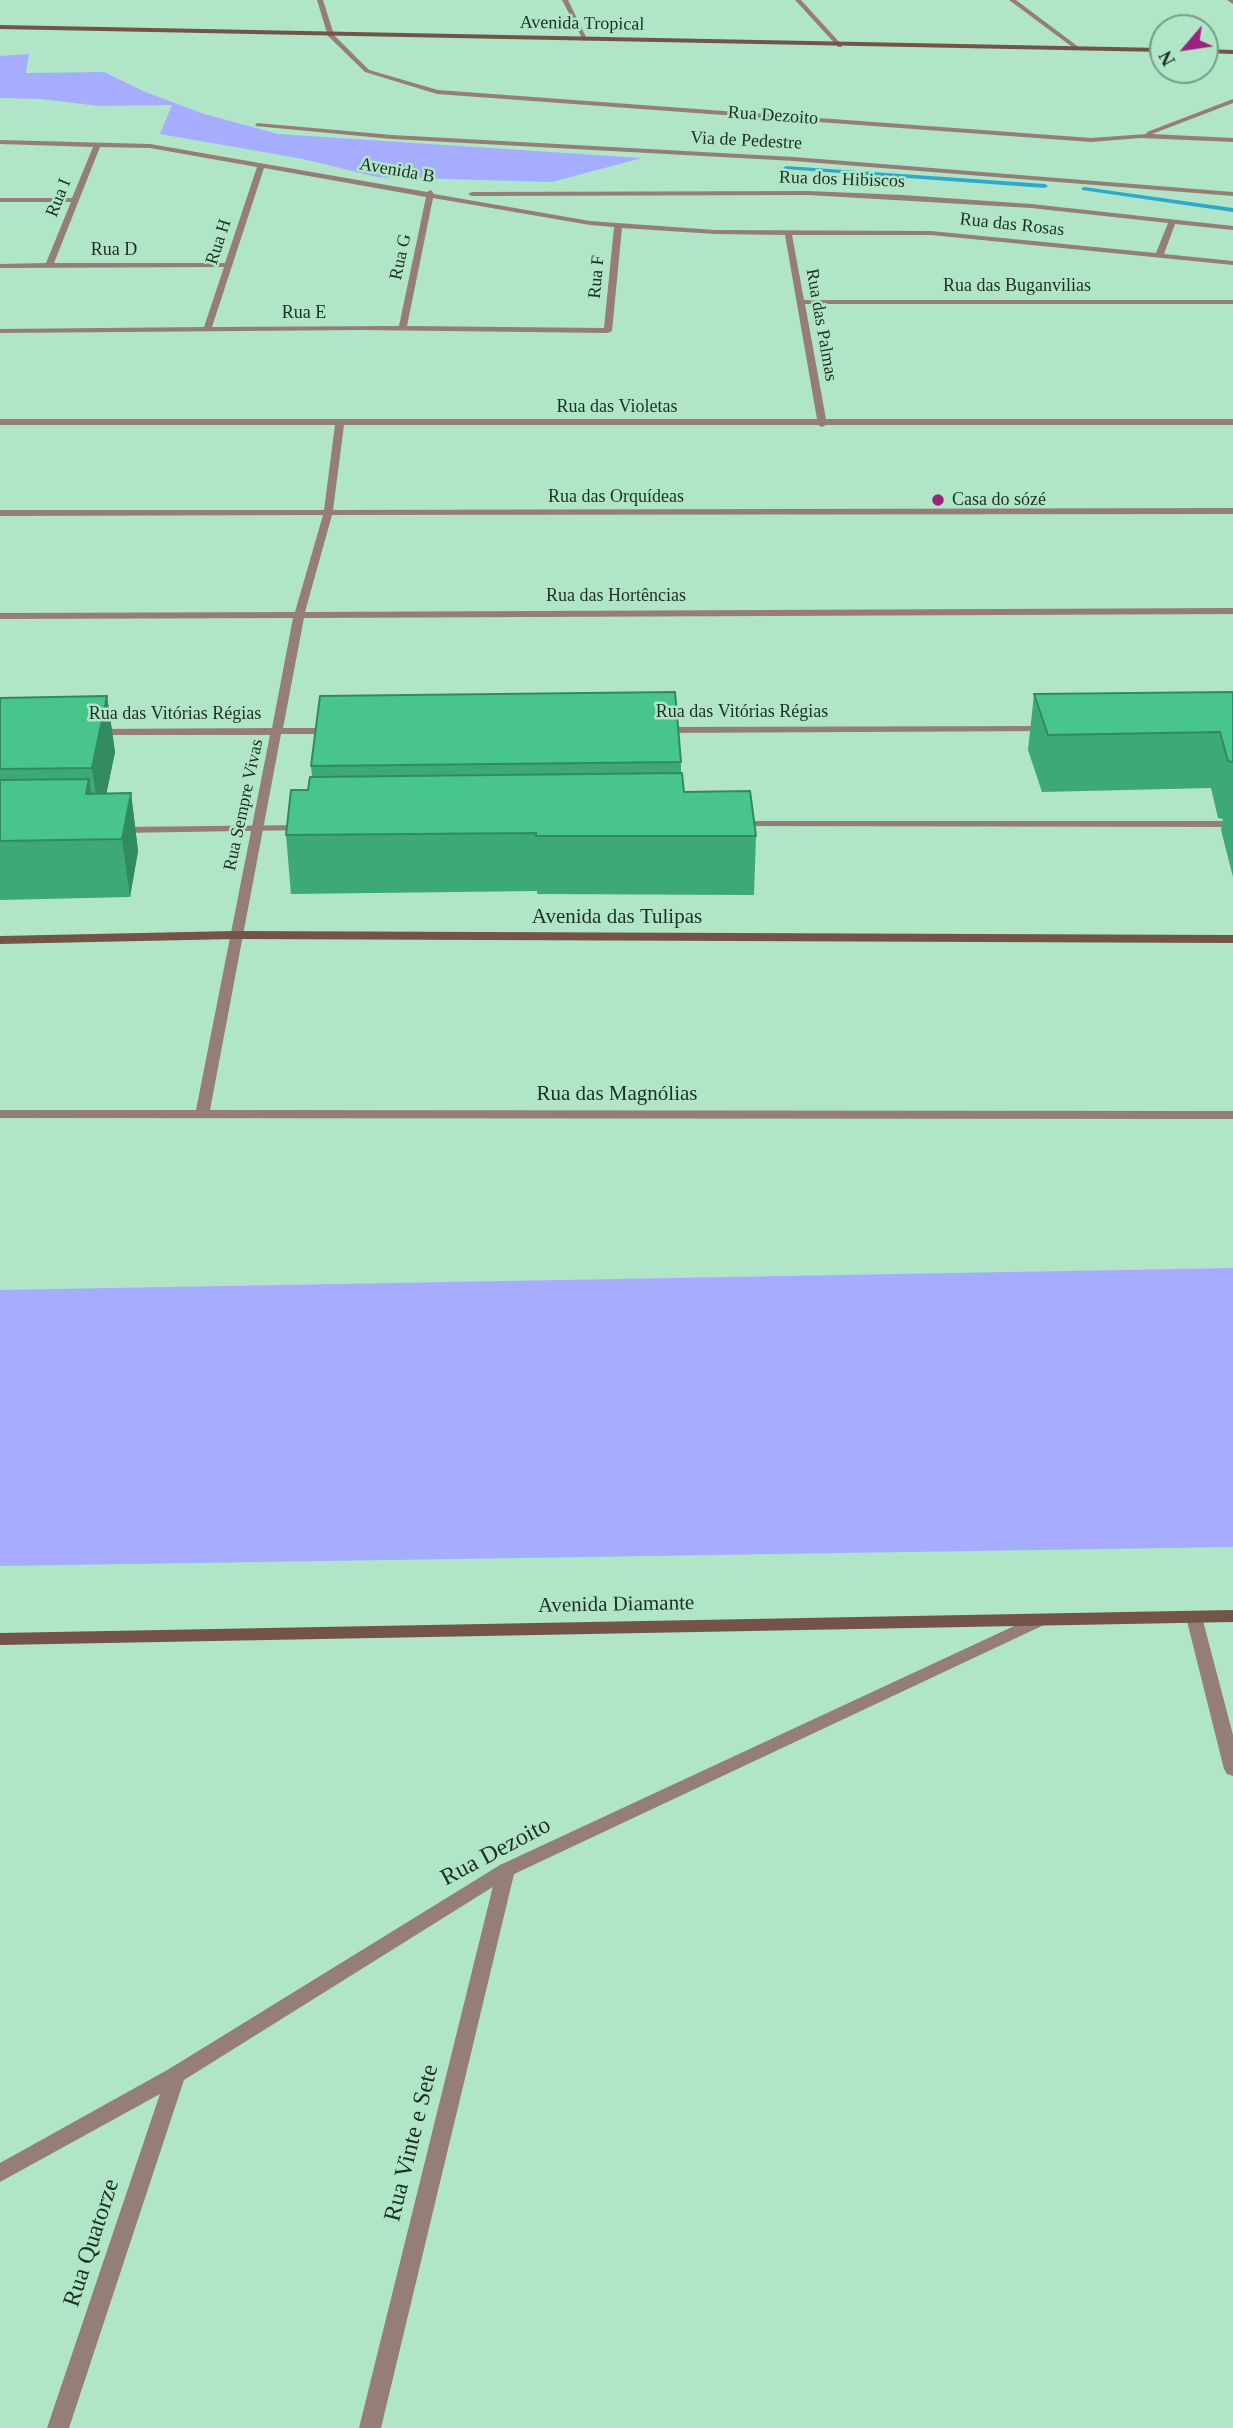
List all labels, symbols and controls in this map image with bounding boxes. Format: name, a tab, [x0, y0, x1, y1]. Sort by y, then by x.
street label: Avenida Tropical	[520, 12, 644, 36]
north arrow	[1149, 14, 1219, 84]
text: N	[1154, 47, 1179, 70]
street label: Rua Dezoito	[727, 102, 819, 130]
street label: Via de Pedestre	[690, 127, 802, 155]
street label: Avenida B	[358, 154, 436, 188]
street label: Rua dos Hibiscos	[779, 167, 905, 193]
street label: Rua I	[42, 176, 76, 220]
street label: Rua das Rosas	[959, 209, 1065, 241]
street label: Rua H	[202, 217, 236, 267]
street label: Rua G	[386, 232, 416, 282]
street label: Rua D	[91, 239, 137, 261]
street label: Rua F	[584, 254, 610, 300]
street label: Rua das Palmas	[800, 267, 842, 383]
street label: Rua das Buganvilias	[943, 275, 1091, 297]
street label: Rua E	[282, 302, 326, 324]
street label: Rua das Violetas	[557, 396, 677, 418]
street label: Rua das Orquídeas	[548, 486, 684, 508]
place label: Casa do sózé	[952, 489, 1046, 511]
marker: Casa do sózé	[930, 492, 946, 508]
street label: Rua das Hortências	[546, 585, 686, 607]
street label: Rua das Vitórias Régias	[656, 701, 828, 723]
street label: Rua das Vitórias Régias	[89, 703, 261, 725]
street label: Rua Sempre Vivas	[220, 737, 268, 873]
street label: Avenida das Tulipas	[532, 904, 702, 930]
street label: Rua das Magnólias	[537, 1081, 697, 1107]
street label: Avenida Diamante	[538, 1591, 694, 1619]
street label: Rua Dezoito	[436, 1811, 556, 1893]
street label: Rua Vinte e Sete	[379, 2062, 445, 2224]
street label: Rua Quatorze	[58, 2175, 126, 2311]

